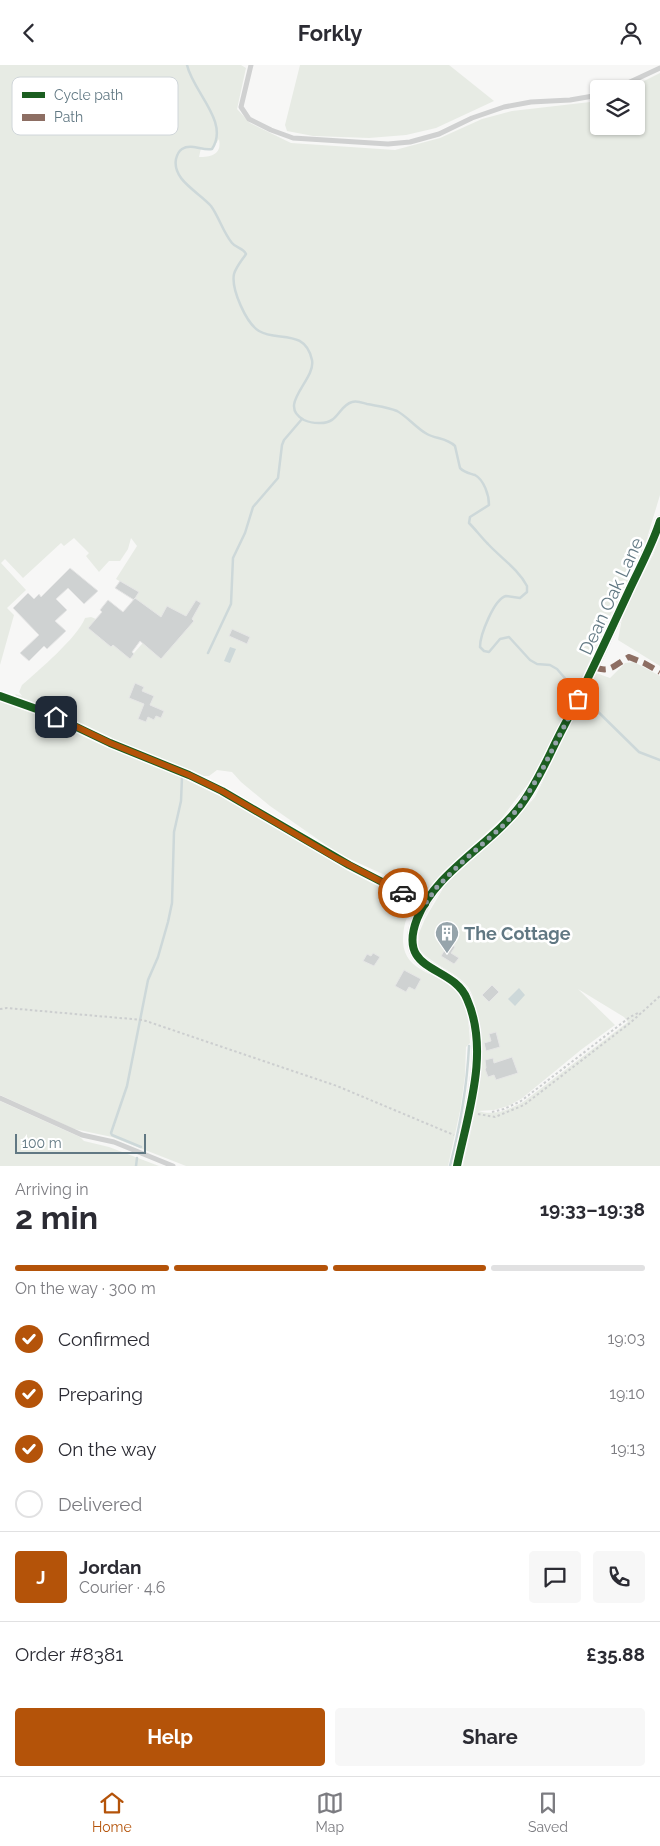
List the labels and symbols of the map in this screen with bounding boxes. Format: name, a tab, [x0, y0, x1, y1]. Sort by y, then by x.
legend	[12, 77, 178, 135]
text: Cycle path	[54, 87, 123, 103]
text: Path	[54, 109, 83, 125]
street label: Dean Oak Lane	[575, 534, 648, 658]
pin	[557, 678, 599, 720]
pin	[35, 696, 77, 738]
courier	[378, 868, 428, 918]
building icon: The Cottage	[434, 920, 460, 954]
place label: The Cottage	[464, 923, 571, 944]
scale bar	[15, 1131, 146, 1154]

